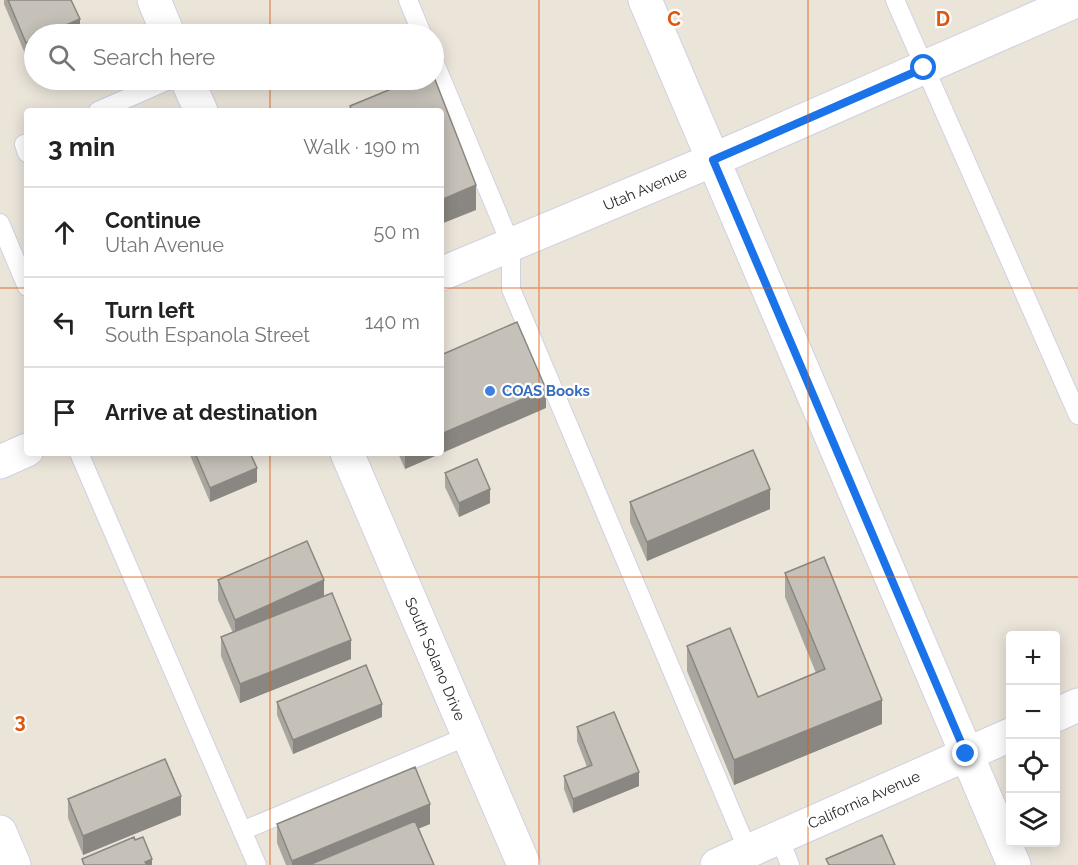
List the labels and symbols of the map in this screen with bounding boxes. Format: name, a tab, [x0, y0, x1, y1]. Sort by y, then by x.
text: C	[667, 7, 681, 31]
text: D	[936, 7, 950, 31]
route start	[910, 54, 936, 80]
street label: Utah Avenue	[600, 163, 690, 215]
place label: COAS Books	[502, 382, 590, 400]
marker: COAS Books	[483, 384, 497, 398]
street label: South Solano Drive	[401, 595, 469, 723]
text: 3	[14, 709, 26, 733]
route end	[952, 740, 978, 766]
street label: California Avenue	[805, 767, 923, 833]

